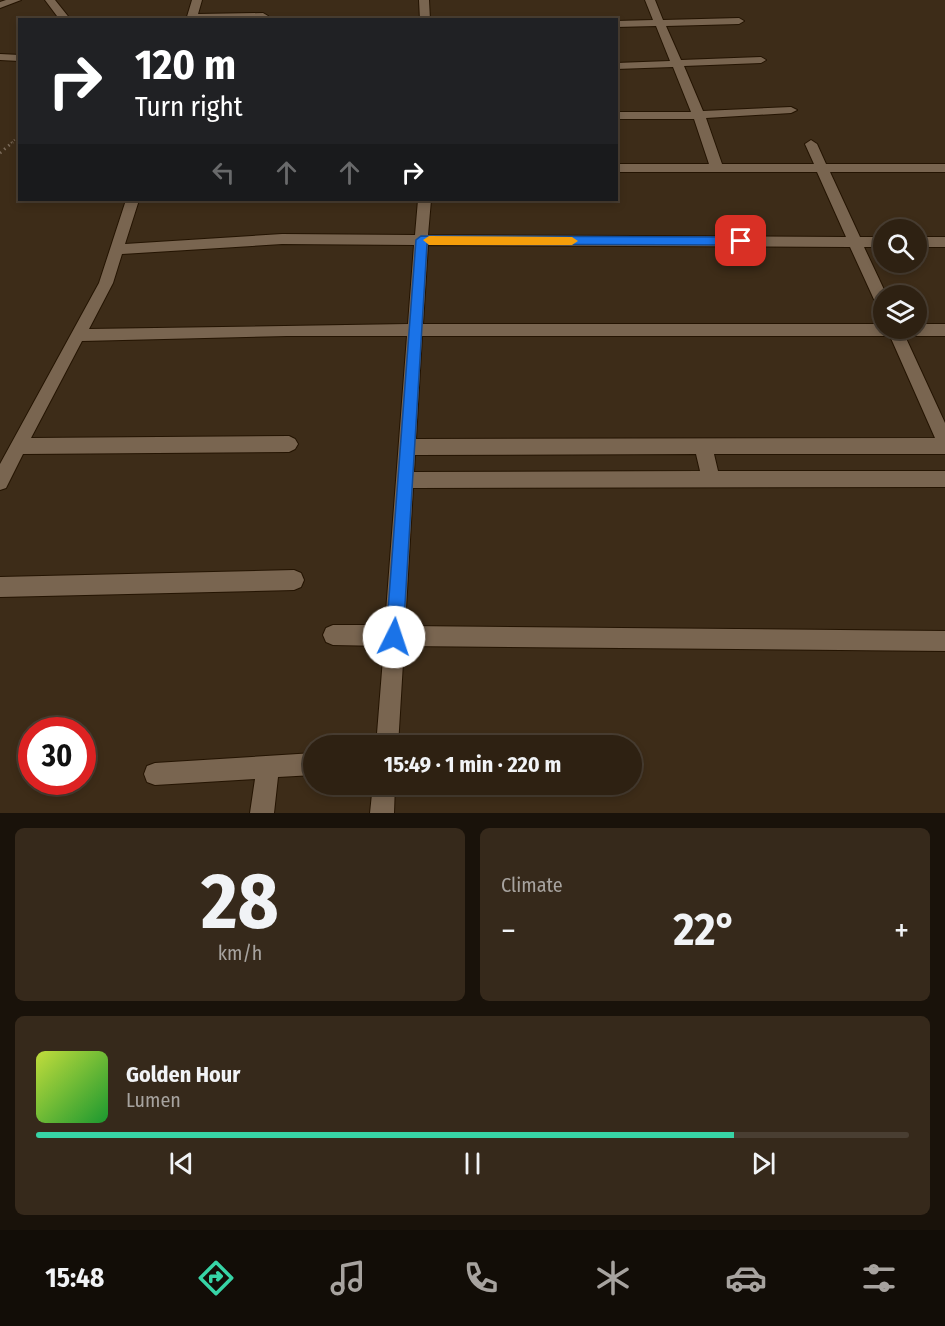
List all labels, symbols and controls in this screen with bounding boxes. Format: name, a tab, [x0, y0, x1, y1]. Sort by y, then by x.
text: 120 m	[135, 40, 236, 90]
icon: right	[36, 42, 114, 120]
text: Turn right	[135, 91, 243, 123]
icon: left	[207, 156, 240, 189]
icon: ahead	[270, 156, 303, 189]
icon: ahead	[333, 156, 366, 189]
icon: right	[396, 156, 429, 189]
pin	[715, 215, 766, 266]
map controls	[873, 219, 927, 339]
button: search	[873, 219, 927, 273]
icon: arrive	[724, 224, 757, 257]
button: layers	[873, 285, 927, 339]
position arrow	[362, 605, 426, 669]
speed limit sign: 30	[18, 717, 96, 795]
text: 15:49 · 1 min · 220 m	[384, 751, 561, 778]
text: 28	[201, 855, 279, 949]
text: Climate	[501, 873, 563, 897]
text: 22°	[674, 903, 736, 957]
text: −	[501, 911, 516, 951]
text: +	[894, 911, 909, 951]
text: km/h	[218, 941, 262, 965]
text: Golden Hour	[126, 1061, 240, 1088]
text: Lumen	[126, 1088, 181, 1112]
icon: previous	[165, 1147, 198, 1180]
icon: pause	[456, 1147, 489, 1180]
icon: next	[747, 1147, 780, 1180]
icon: directions	[195, 1257, 237, 1299]
icon: music	[327, 1257, 369, 1299]
icon: phone	[460, 1257, 502, 1299]
icon: climate	[592, 1257, 634, 1299]
icon: car	[725, 1257, 767, 1299]
icon: filters	[858, 1257, 900, 1299]
text: 15:48	[45, 1262, 104, 1294]

